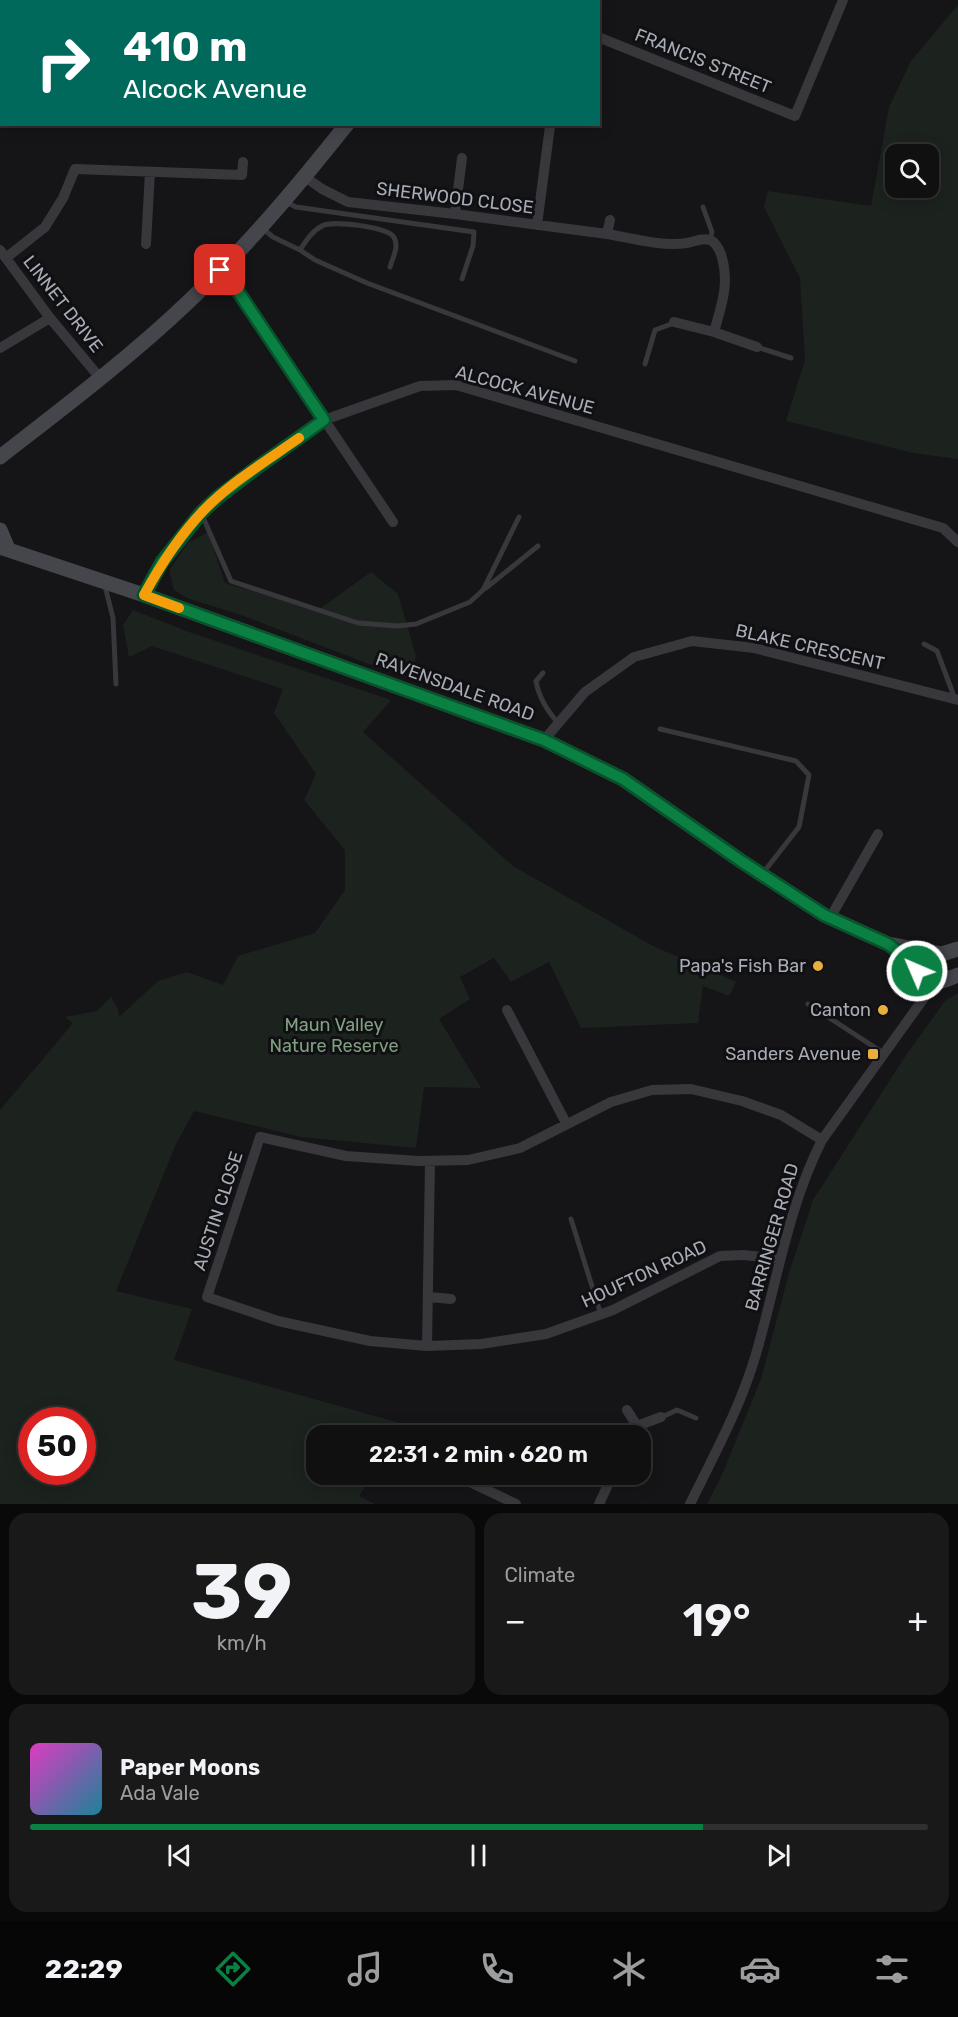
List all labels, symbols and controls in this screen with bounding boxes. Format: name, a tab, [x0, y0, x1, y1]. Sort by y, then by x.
text: 410 m	[123, 22, 248, 72]
icon: right	[24, 24, 102, 102]
street label: FRANCIS STREET	[632, 24, 774, 98]
text: Alcock Avenue	[123, 73, 307, 105]
map controls	[885, 144, 939, 198]
button: search	[885, 144, 939, 198]
street label: SHERWOOD CLOSE	[375, 177, 535, 219]
pin	[194, 244, 245, 295]
street label: LINNET DRIVE	[18, 251, 108, 357]
icon: arrive	[203, 253, 236, 286]
street label: ALCOCK AVENUE	[453, 361, 597, 419]
street label: BLAKE CRESCENT	[733, 619, 887, 675]
street label: RAVENSDALE ROAD	[373, 648, 537, 726]
position arrow	[885, 939, 949, 1003]
place label: Papa's Fish Bar	[679, 955, 806, 977]
marker: Papa's Fish Bar	[811, 959, 825, 973]
place label: Canton	[810, 999, 871, 1021]
marker: Canton	[876, 1003, 890, 1017]
park label: Maun Valley Nature Reserve	[270, 1014, 398, 1057]
place label: Sanders Avenue	[725, 1043, 861, 1065]
marker: Sanders Avenue	[866, 1047, 880, 1061]
street label: AUSTIN CLOSE	[188, 1149, 248, 1273]
street label: BARRINGER ROAD	[740, 1161, 804, 1313]
street label: HOUFTON ROAD	[578, 1235, 710, 1313]
speed limit sign: 50	[18, 1407, 96, 1485]
text: 22:31 · 2 min · 620 m	[369, 1441, 588, 1468]
text: 39	[191, 1545, 292, 1638]
text: Climate	[505, 1563, 575, 1587]
text: 19°	[683, 1594, 751, 1647]
text: −	[505, 1601, 526, 1640]
text: +	[907, 1601, 928, 1640]
text: km/h	[217, 1631, 267, 1655]
text: Paper Moons	[120, 1754, 260, 1781]
text: Ada Vale	[120, 1781, 200, 1805]
icon: previous	[163, 1839, 196, 1872]
icon: pause	[462, 1839, 495, 1872]
icon: next	[762, 1839, 795, 1872]
icon: directions	[212, 1948, 254, 1990]
icon: music	[344, 1948, 386, 1990]
icon: phone	[476, 1948, 518, 1990]
icon: climate	[608, 1948, 650, 1990]
icon: car	[739, 1948, 781, 1990]
icon: filters	[871, 1948, 913, 1990]
text: 22:29	[45, 1953, 123, 1985]

